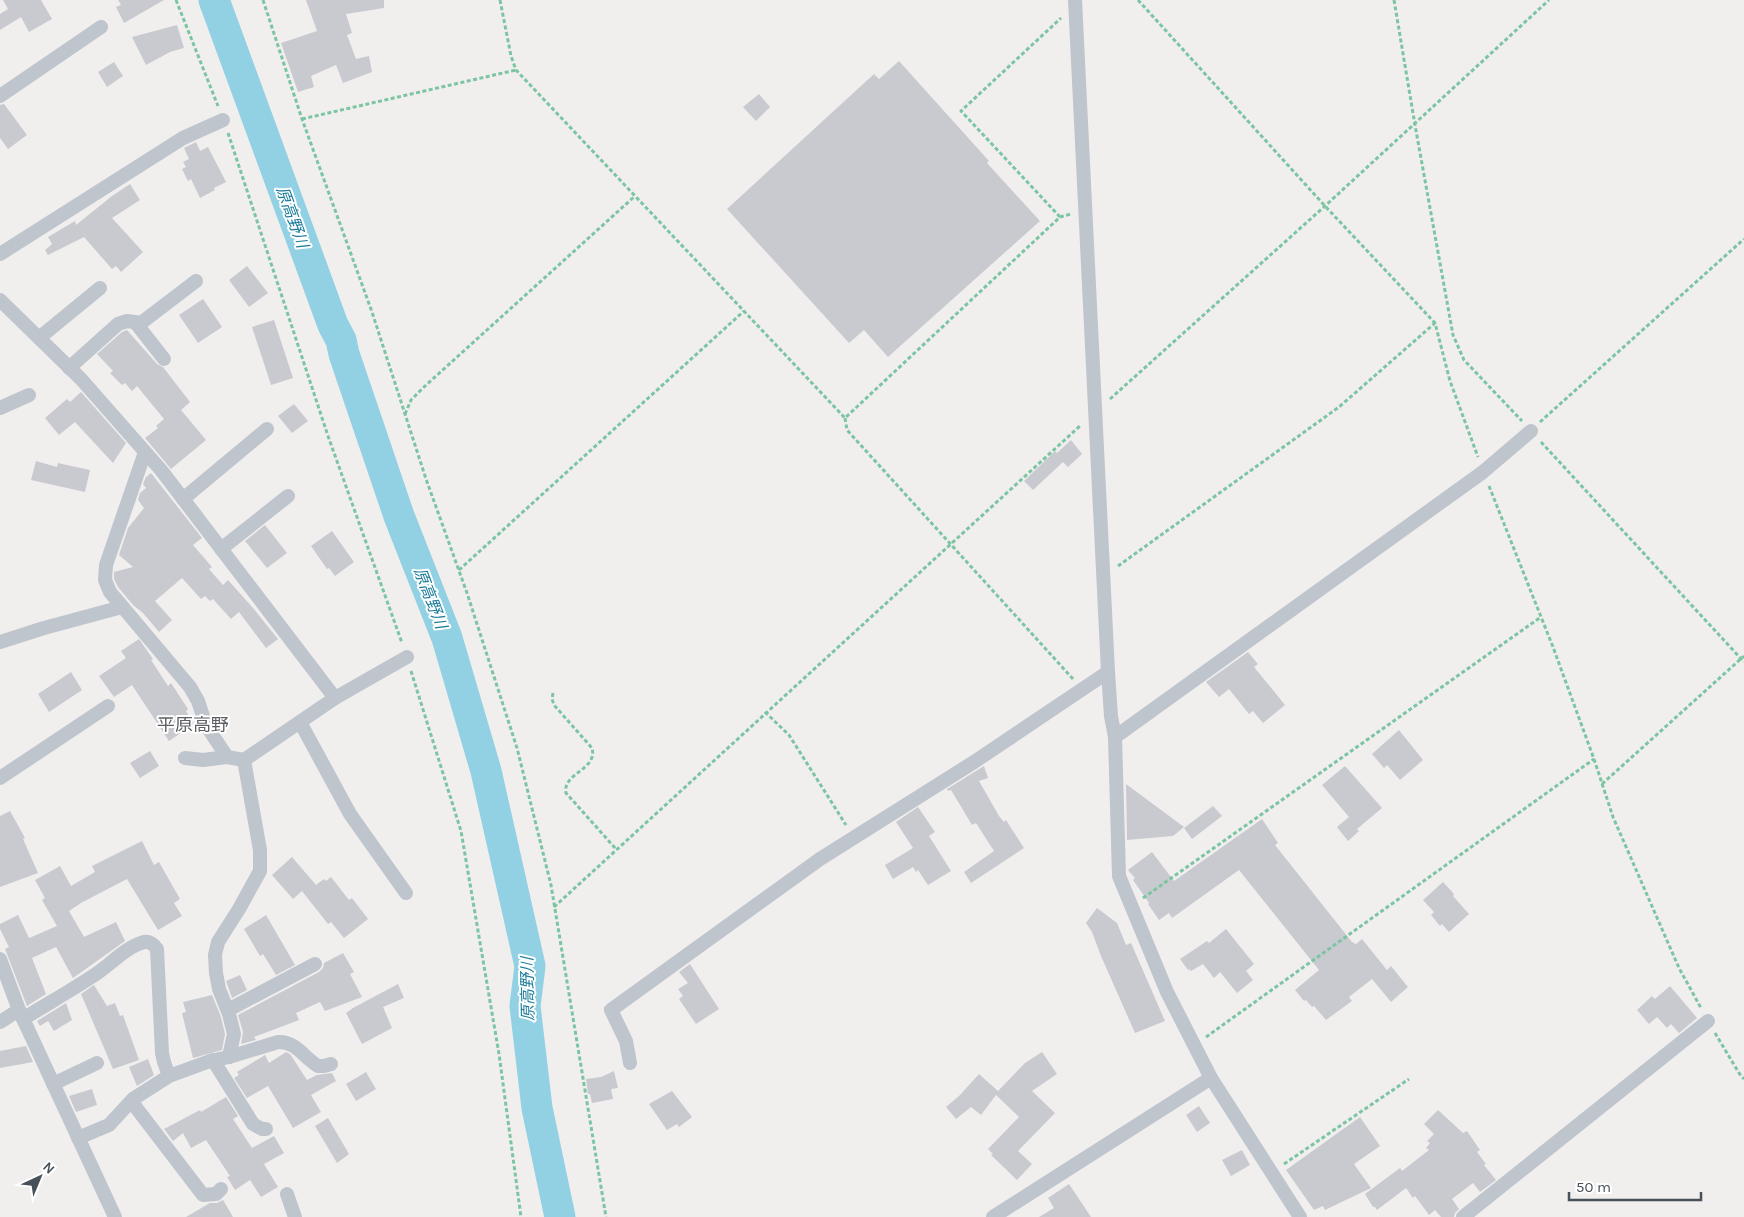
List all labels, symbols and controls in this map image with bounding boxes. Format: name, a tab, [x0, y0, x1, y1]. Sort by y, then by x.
water label: 原高野川	[273, 184, 313, 252]
water label: 原高野川	[410, 565, 452, 633]
district label: 平原高野	[157, 714, 229, 736]
water label: 原高野川	[517, 955, 538, 1021]
north arrow	[15, 1152, 65, 1202]
text: N	[39, 1158, 58, 1178]
scale bar	[1569, 1170, 1702, 1202]
text: 50 m	[1576, 1178, 1611, 1196]

